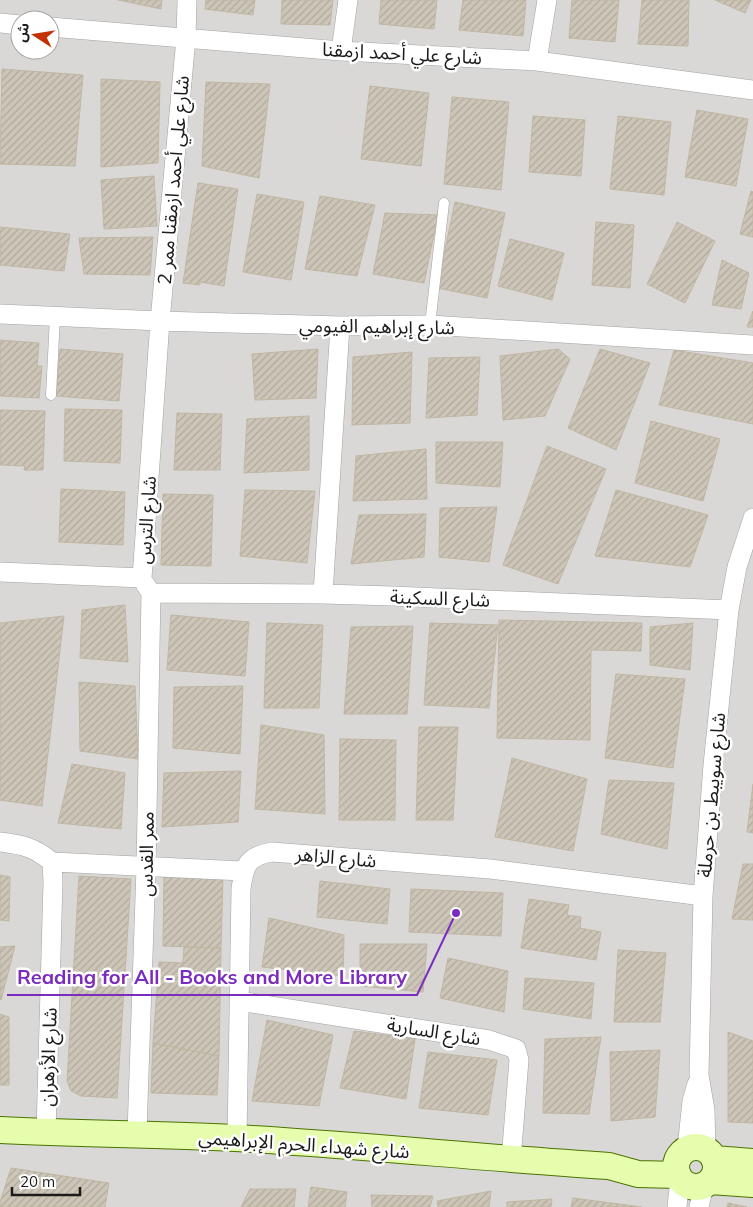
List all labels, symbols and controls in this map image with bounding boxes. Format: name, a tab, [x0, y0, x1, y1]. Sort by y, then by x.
north arrow	[10, 10, 60, 60]
text: ش	[11, 21, 33, 44]
street label: شارع علي أحمد ازمقنا	[321, 37, 483, 73]
street label: شارع علي أحمد ازمقنا ممر 2	[152, 74, 197, 286]
street label: شارع إبراهيم الفيومي	[299, 313, 455, 343]
street label: شارع الترس	[131, 475, 163, 565]
street label: شارع السكينة	[389, 584, 490, 614]
street label: شارع سويبط بن حرملة	[692, 711, 732, 879]
street label: ممر القدس	[133, 811, 159, 897]
street label: شارع الزاهر	[293, 841, 378, 874]
callout: Reading for All - Books and More Library	[7, 960, 417, 995]
text: Reading for All - Books and More Library	[17, 964, 407, 989]
street label: شارع الأزهران	[34, 1007, 64, 1107]
street label: شارع السارية	[385, 1012, 483, 1052]
street label: شارع شهداء الحرم الإبراهيمي	[197, 1125, 410, 1167]
scale bar	[12, 1164, 80, 1196]
text: 20 m	[20, 1172, 55, 1191]

